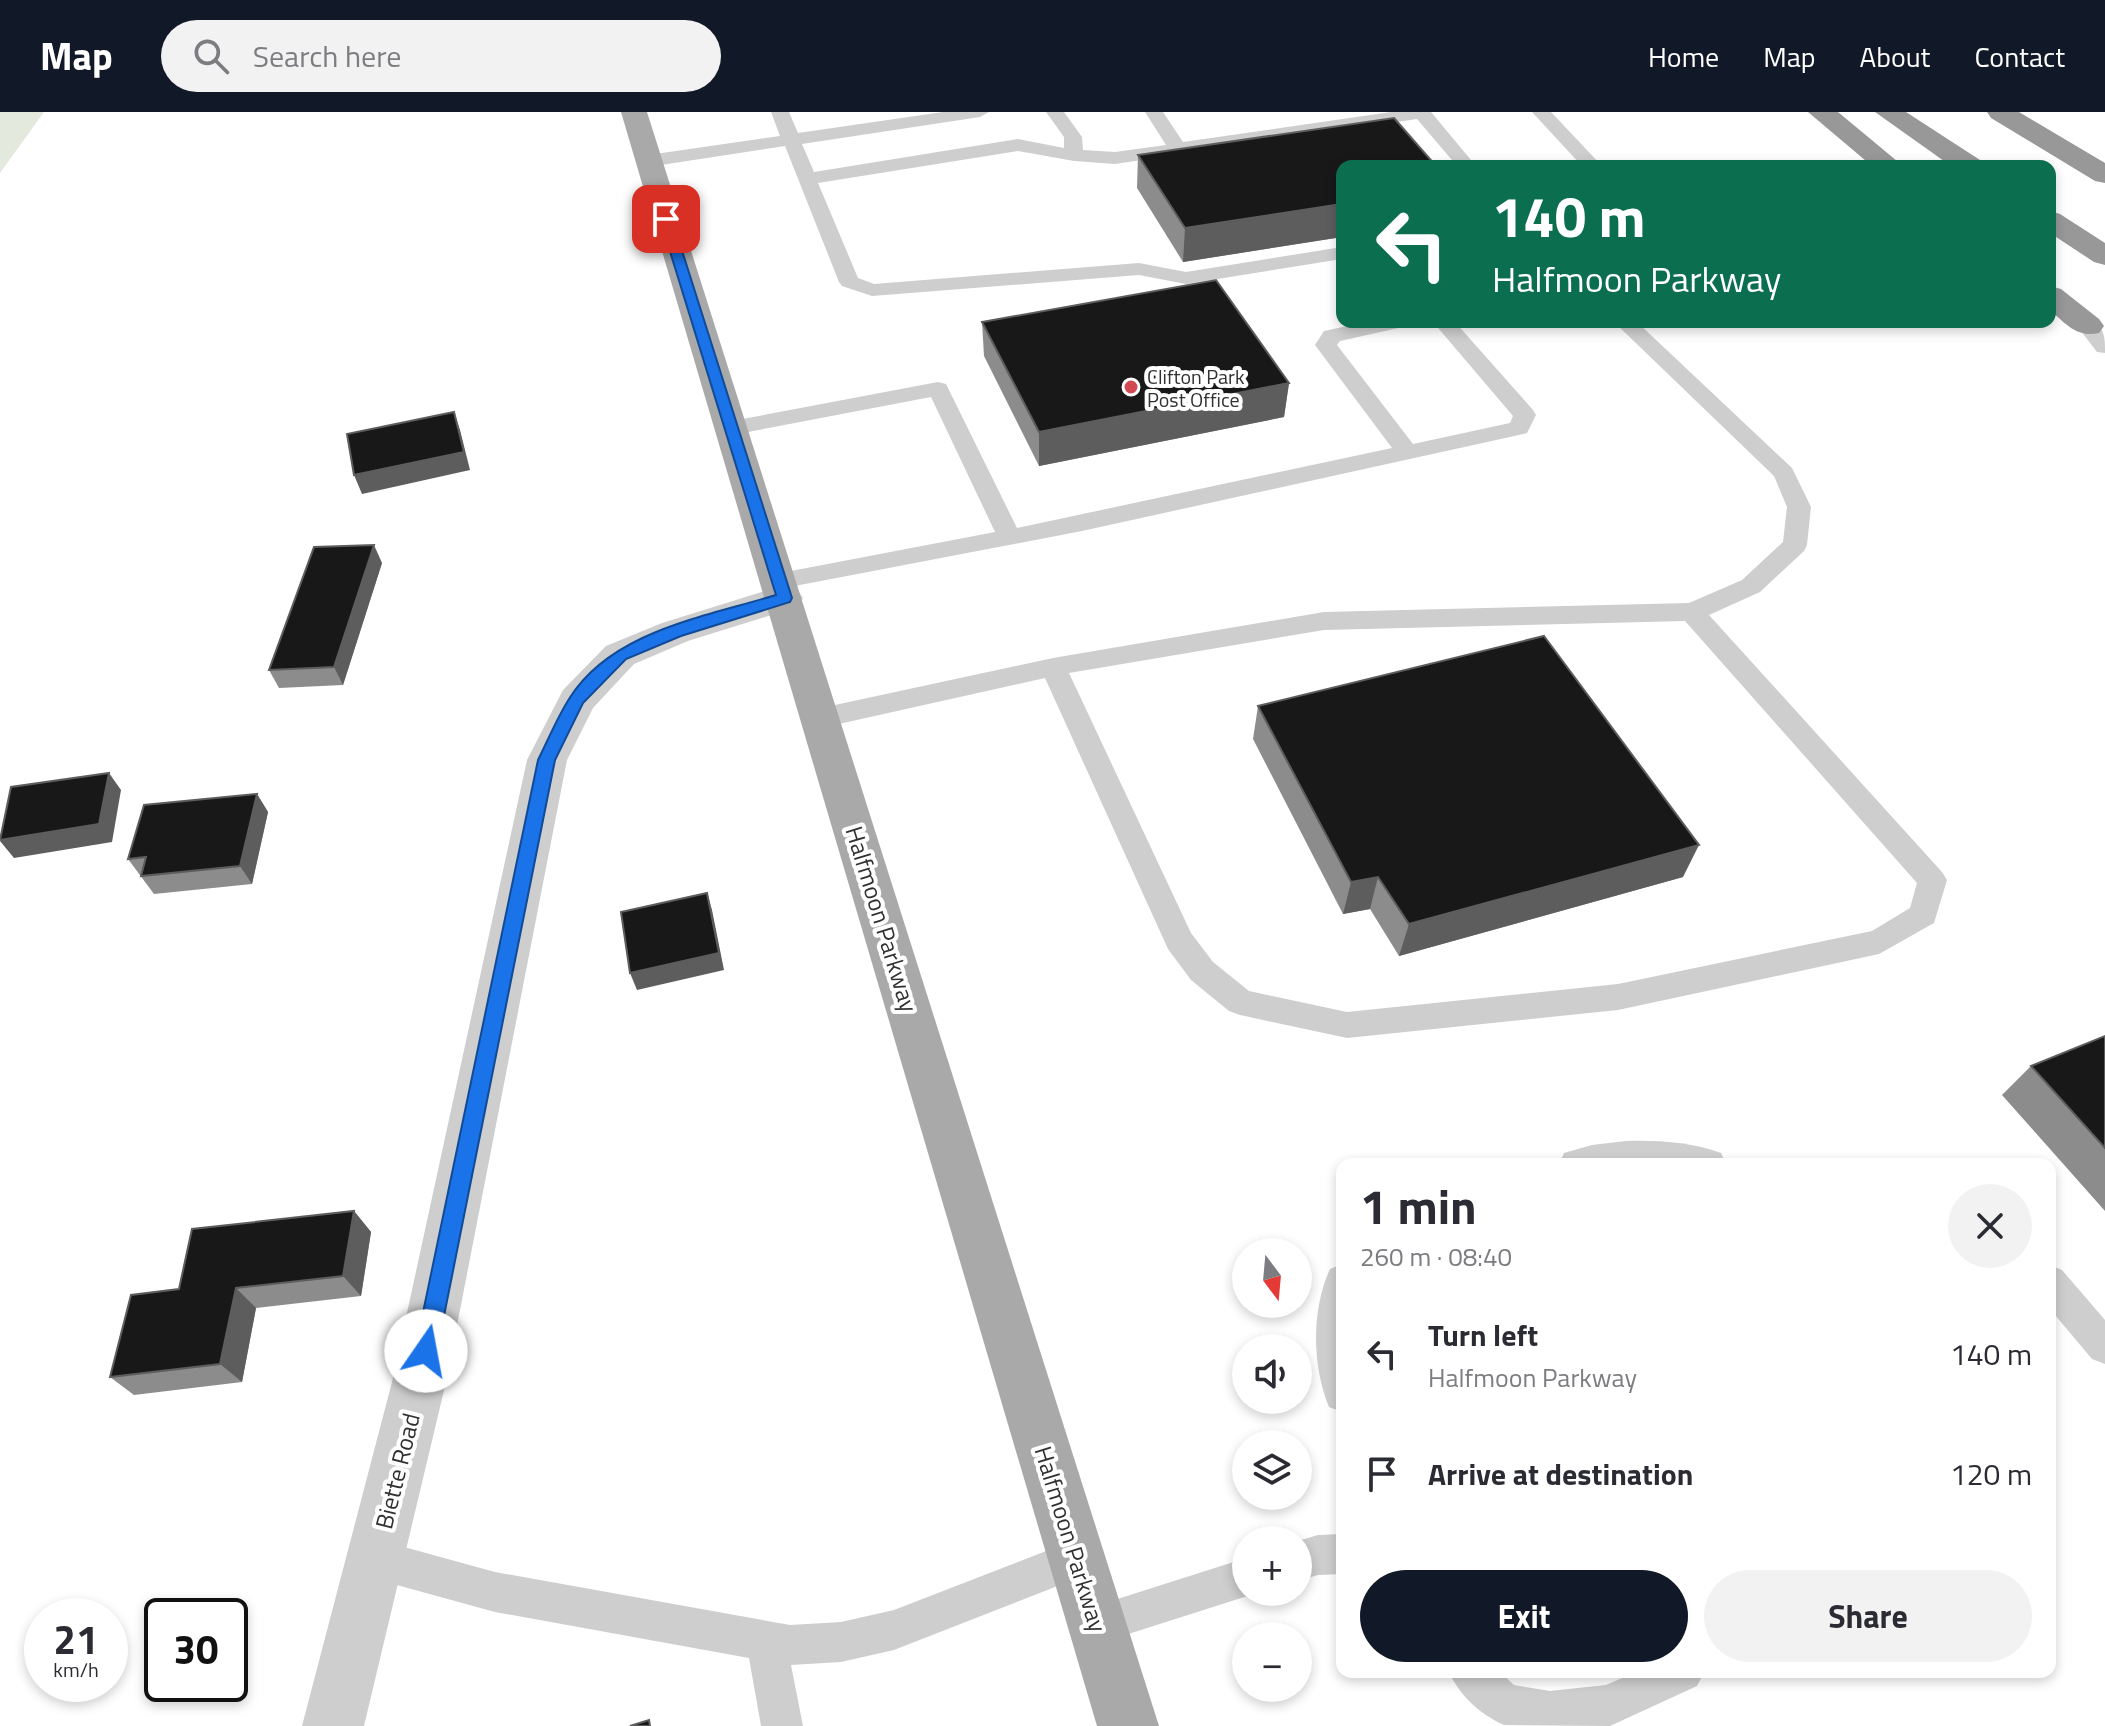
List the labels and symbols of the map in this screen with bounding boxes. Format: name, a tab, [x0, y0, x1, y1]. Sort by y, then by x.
pin	[632, 185, 700, 253]
place label: Clifton Park Post Office	[1147, 361, 1245, 415]
marker: Clifton Park Post Office	[1122, 378, 1140, 396]
street label: Halfmoon Parkway	[837, 822, 928, 1017]
north arrow	[1232, 1238, 1312, 1318]
position arrow	[384, 1309, 468, 1393]
street label: Biette Road	[365, 1409, 429, 1533]
street label: Halfmoon Parkway	[1026, 1442, 1117, 1637]
speed limit sign: 30	[144, 1598, 248, 1702]

